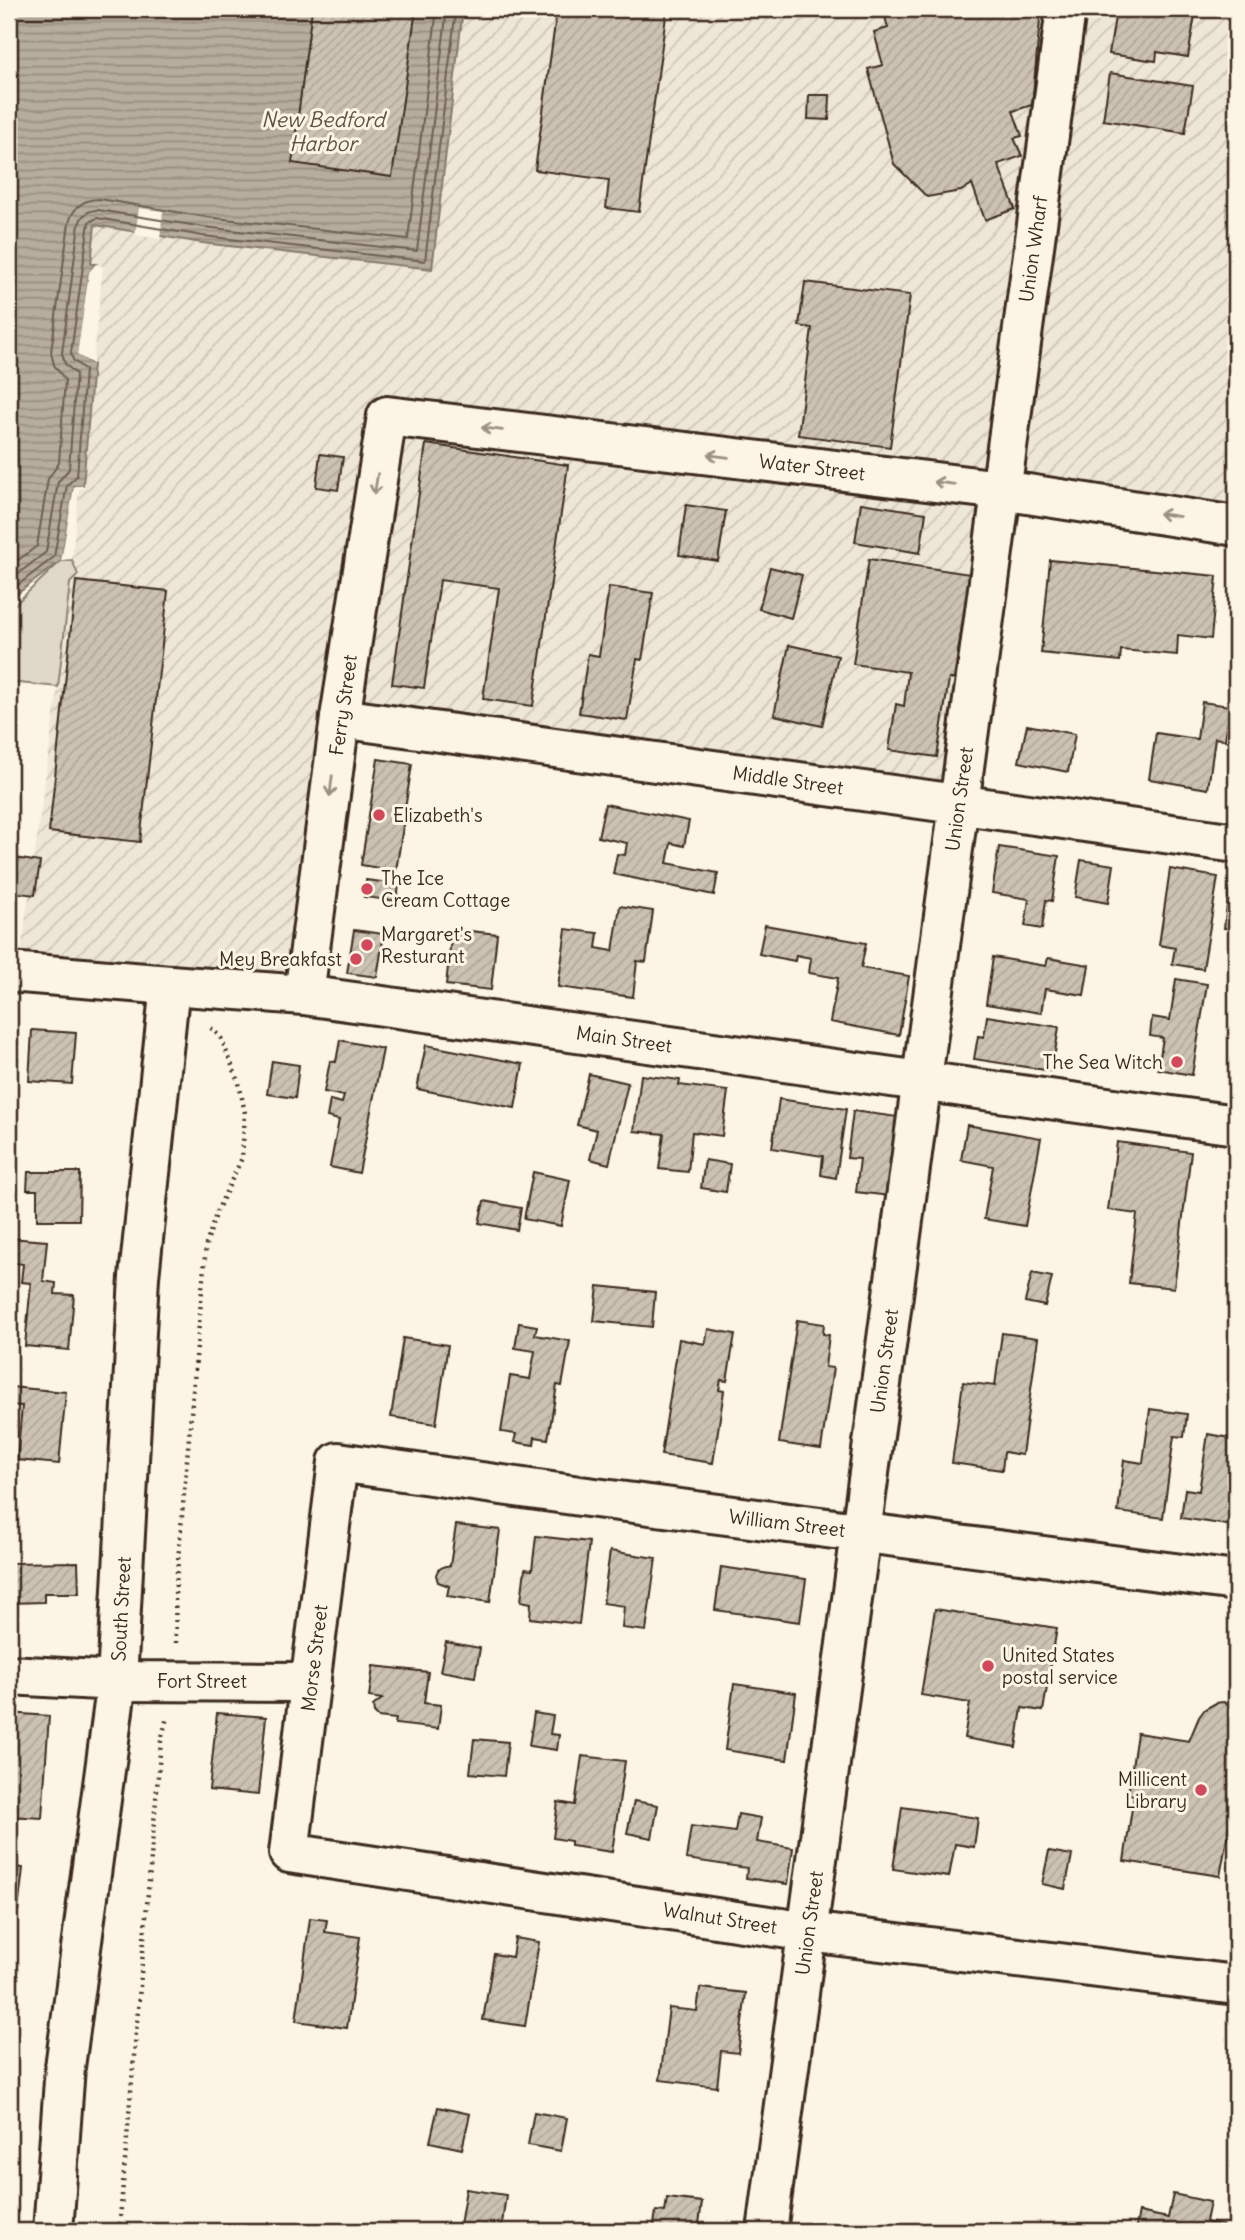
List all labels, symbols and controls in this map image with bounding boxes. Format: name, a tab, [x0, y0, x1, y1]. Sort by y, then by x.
water label: New Bedford Harbor	[261, 106, 387, 157]
street label: Union Wharf	[1014, 193, 1052, 304]
one-way arrow	[481, 422, 504, 435]
street label: Water Street	[757, 449, 867, 485]
one-way arrow	[707, 450, 730, 463]
one-way arrow	[370, 472, 383, 494]
one-way arrow	[933, 477, 955, 490]
one-way arrow	[1158, 509, 1181, 522]
street label: Ferry Street	[324, 653, 362, 757]
street label: Union Street	[940, 745, 978, 853]
street label: Middle Street	[731, 760, 845, 800]
one-way arrow	[325, 774, 338, 796]
place label: Elizabeth's	[393, 803, 483, 827]
marker: Elizabeth's	[371, 807, 387, 823]
place label: The Ice Cream Cottage	[381, 866, 510, 912]
marker: The Ice Cream Cottage	[359, 881, 375, 897]
place label: Margaret's Resturant	[381, 922, 472, 968]
marker: Margaret's Resturant	[359, 937, 375, 953]
place label: Mey Breakfast	[219, 947, 342, 971]
marker: Mey Breakfast	[348, 951, 364, 967]
street label: Main Street	[574, 1020, 674, 1058]
place label: The Sea Witch	[1043, 1050, 1163, 1074]
marker: The Sea Witch	[1169, 1054, 1185, 1070]
street label: Union Street	[865, 1307, 903, 1415]
street label: William Street	[727, 1504, 847, 1542]
street label: South Street	[106, 1556, 136, 1662]
street label: Morse Street	[296, 1603, 332, 1713]
place label: United States postal service	[1002, 1643, 1118, 1689]
marker: United States postal service	[980, 1658, 996, 1674]
street label: Fort Street	[157, 1669, 247, 1693]
place label: Millicent Library	[1118, 1767, 1187, 1813]
marker: Millicent Library	[1193, 1782, 1209, 1798]
street label: Union Street	[790, 1869, 828, 1977]
street label: Walnut Street	[661, 1897, 779, 1939]

